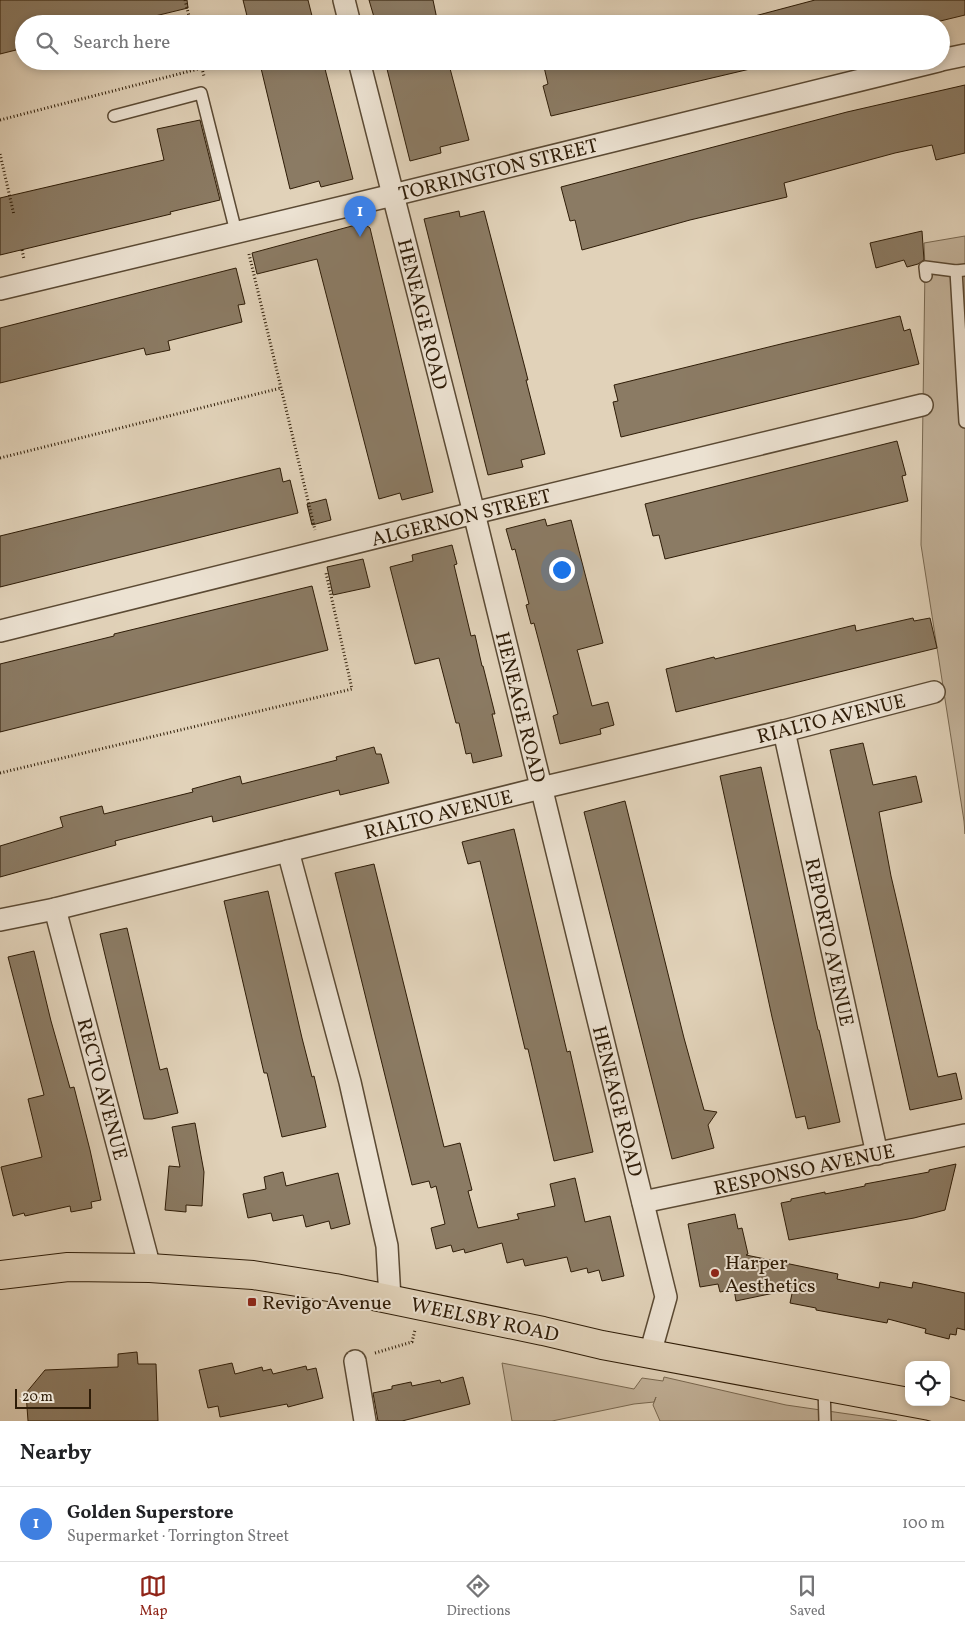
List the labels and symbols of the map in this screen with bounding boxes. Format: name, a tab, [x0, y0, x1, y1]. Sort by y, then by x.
street label: TORRINGTON STREET	[396, 133, 601, 209]
pin: 1	[344, 196, 376, 237]
street label: HENEAGE ROAD	[389, 236, 453, 393]
street label: ALGERNON STREET	[369, 483, 555, 555]
your location	[549, 557, 575, 583]
street label: HENEAGE ROAD	[487, 629, 551, 786]
street label: RIALTO AVENUE	[754, 688, 909, 752]
street label: RIALTO AVENUE	[361, 784, 516, 848]
street label: REPORTO AVENUE	[797, 856, 860, 1029]
street label: RECTO AVENUE	[69, 1015, 133, 1164]
street label: HENEAGE ROAD	[584, 1023, 648, 1180]
street label: RESPONSO AVENUE	[711, 1138, 898, 1204]
place label: Harper Aesthetics	[725, 1250, 816, 1301]
marker: Harper Aesthetics	[709, 1267, 721, 1279]
place label: Revigo Avenue	[262, 1290, 391, 1318]
street label: WEELSBY ROAD	[408, 1292, 561, 1350]
marker: Revigo Avenue	[246, 1296, 258, 1308]
scale bar	[15, 1386, 91, 1409]

